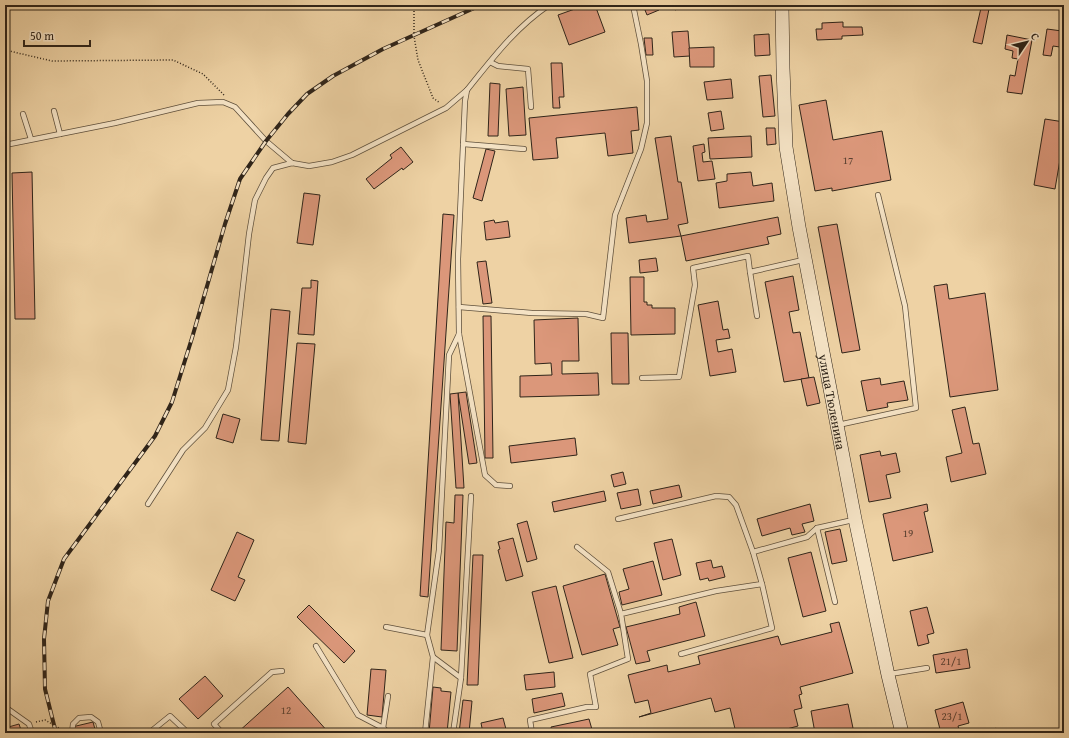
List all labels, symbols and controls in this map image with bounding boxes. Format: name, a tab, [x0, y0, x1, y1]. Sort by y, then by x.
scale bar	[24, 22, 90, 48]
north arrow	[1007, 22, 1047, 62]
text: 50 m	[30, 27, 54, 44]
text: С	[1027, 29, 1044, 43]
house number: 17	[843, 152, 853, 168]
street label: улица Тюленина	[814, 351, 851, 452]
house number: 19	[903, 525, 913, 541]
house number: 21/1	[940, 653, 962, 669]
house number: 12	[281, 702, 291, 718]
house number: 23/1	[941, 708, 963, 724]

